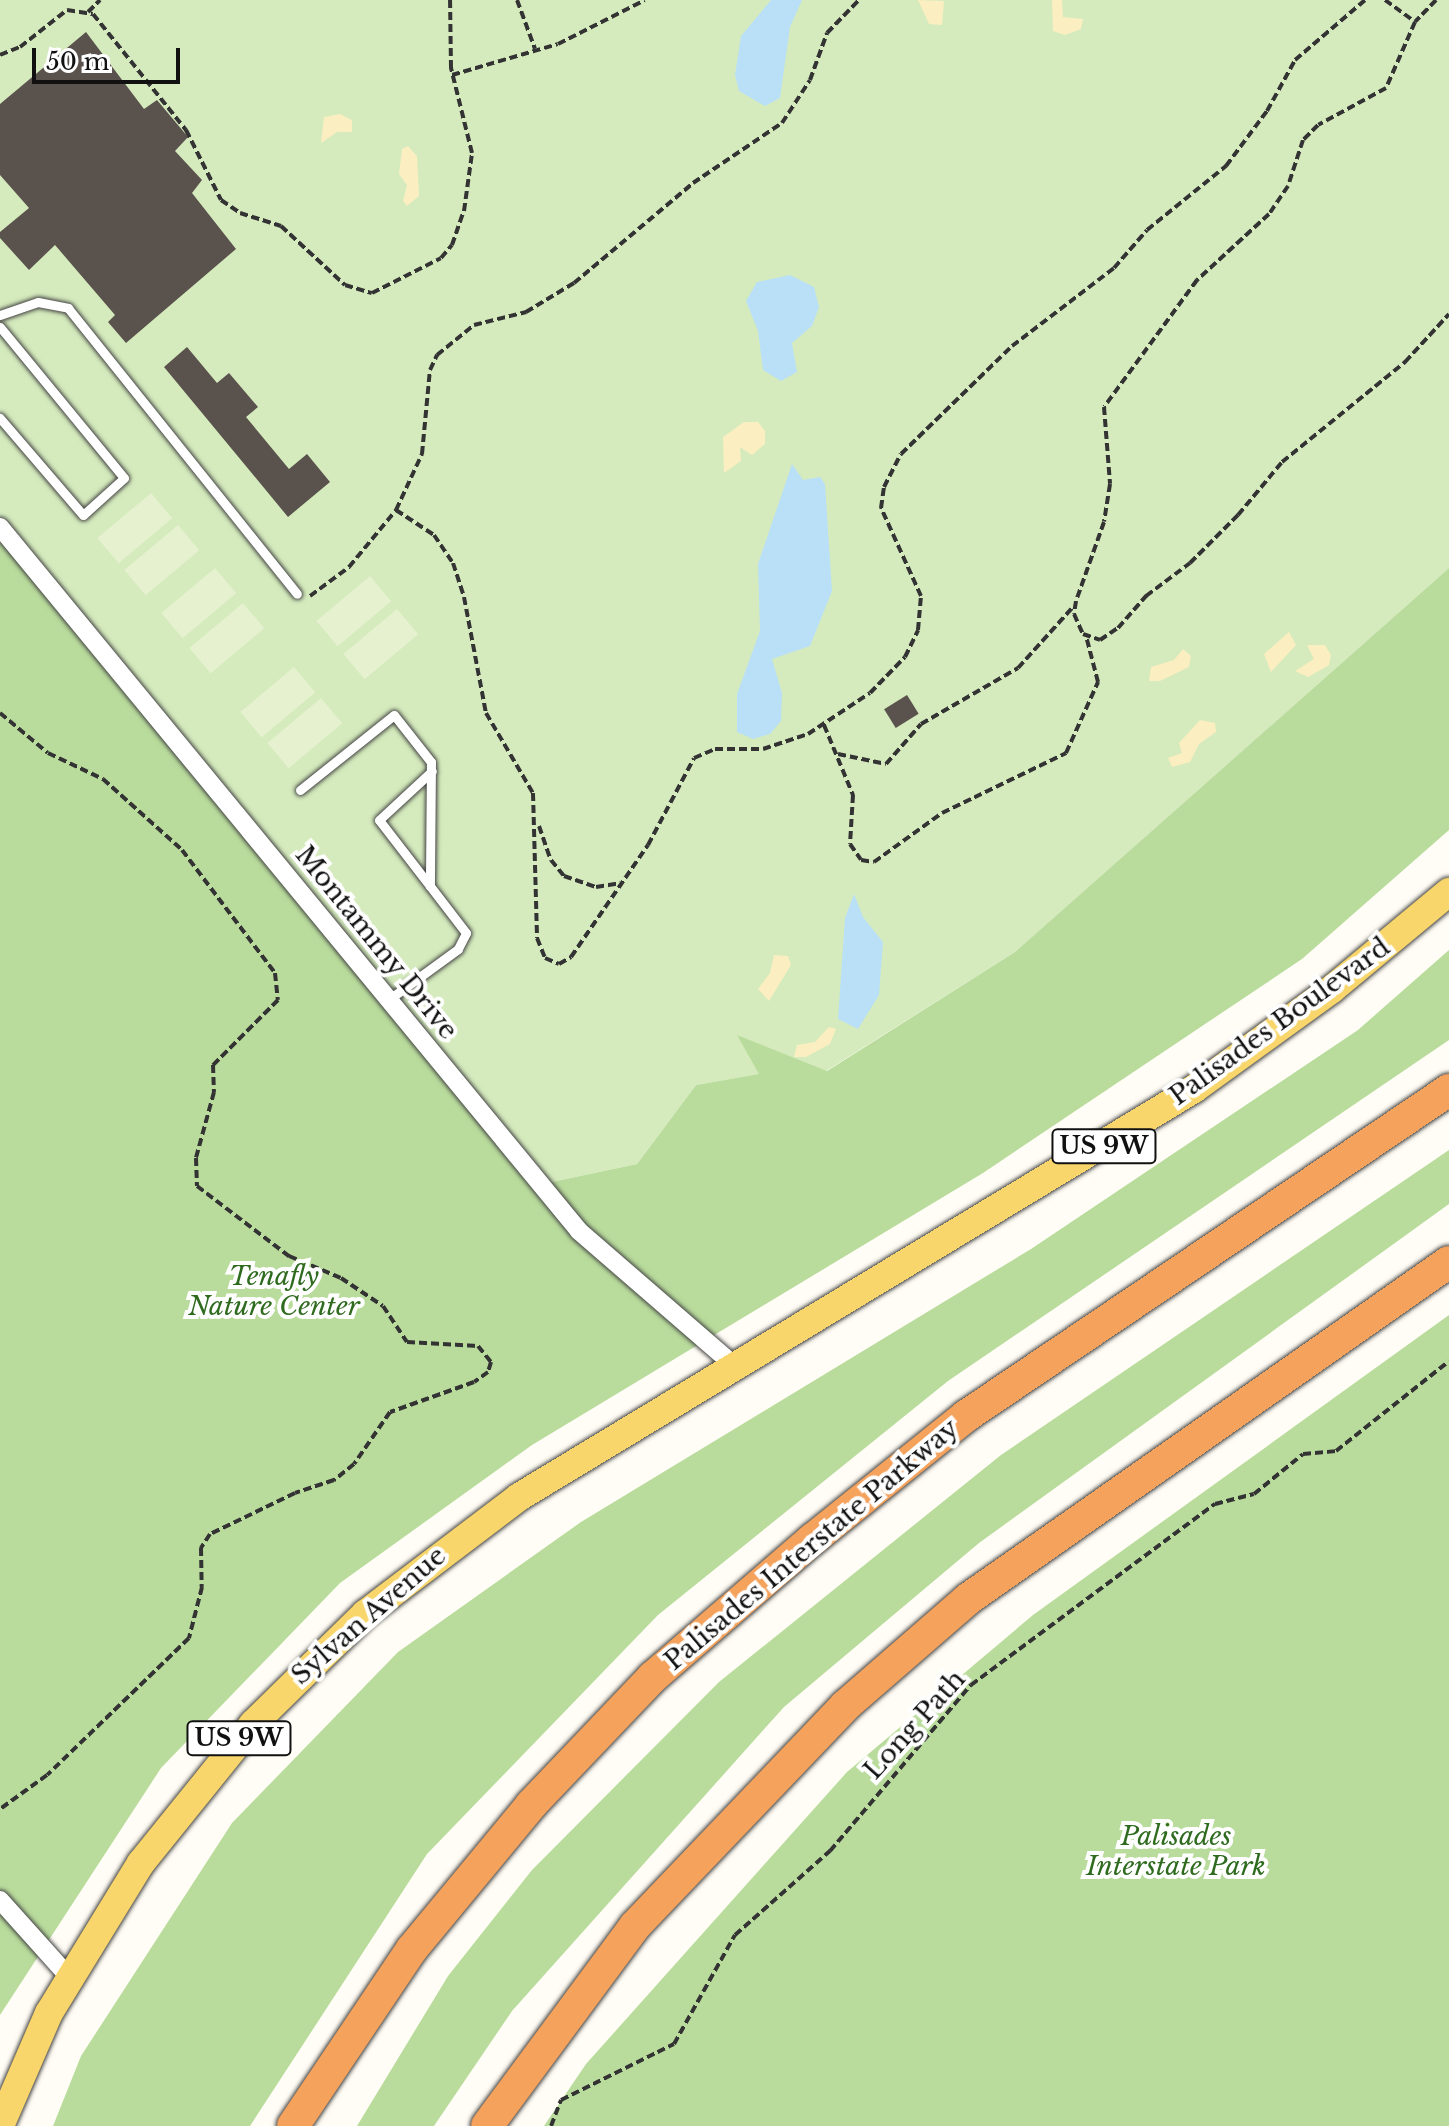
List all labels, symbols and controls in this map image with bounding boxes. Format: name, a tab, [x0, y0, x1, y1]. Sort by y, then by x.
scale bar	[36, 32, 184, 82]
text: 50 m	[46, 47, 109, 76]
street label: Montammy Drive	[288, 840, 464, 1046]
street label: Palisades Boulevard	[1164, 932, 1396, 1112]
road number: US 9W	[1050, 1126, 1158, 1166]
park label: Tenafly Nature Center	[188, 1261, 360, 1322]
street label: Palisades Interstate Parkway	[659, 1413, 965, 1677]
street label: Sylvan Avenue	[285, 1540, 453, 1692]
street label: Long Path	[858, 1664, 972, 1786]
road number: US 9W	[185, 1718, 293, 1758]
park label: Palisades Interstate Park	[1086, 1821, 1266, 1882]

